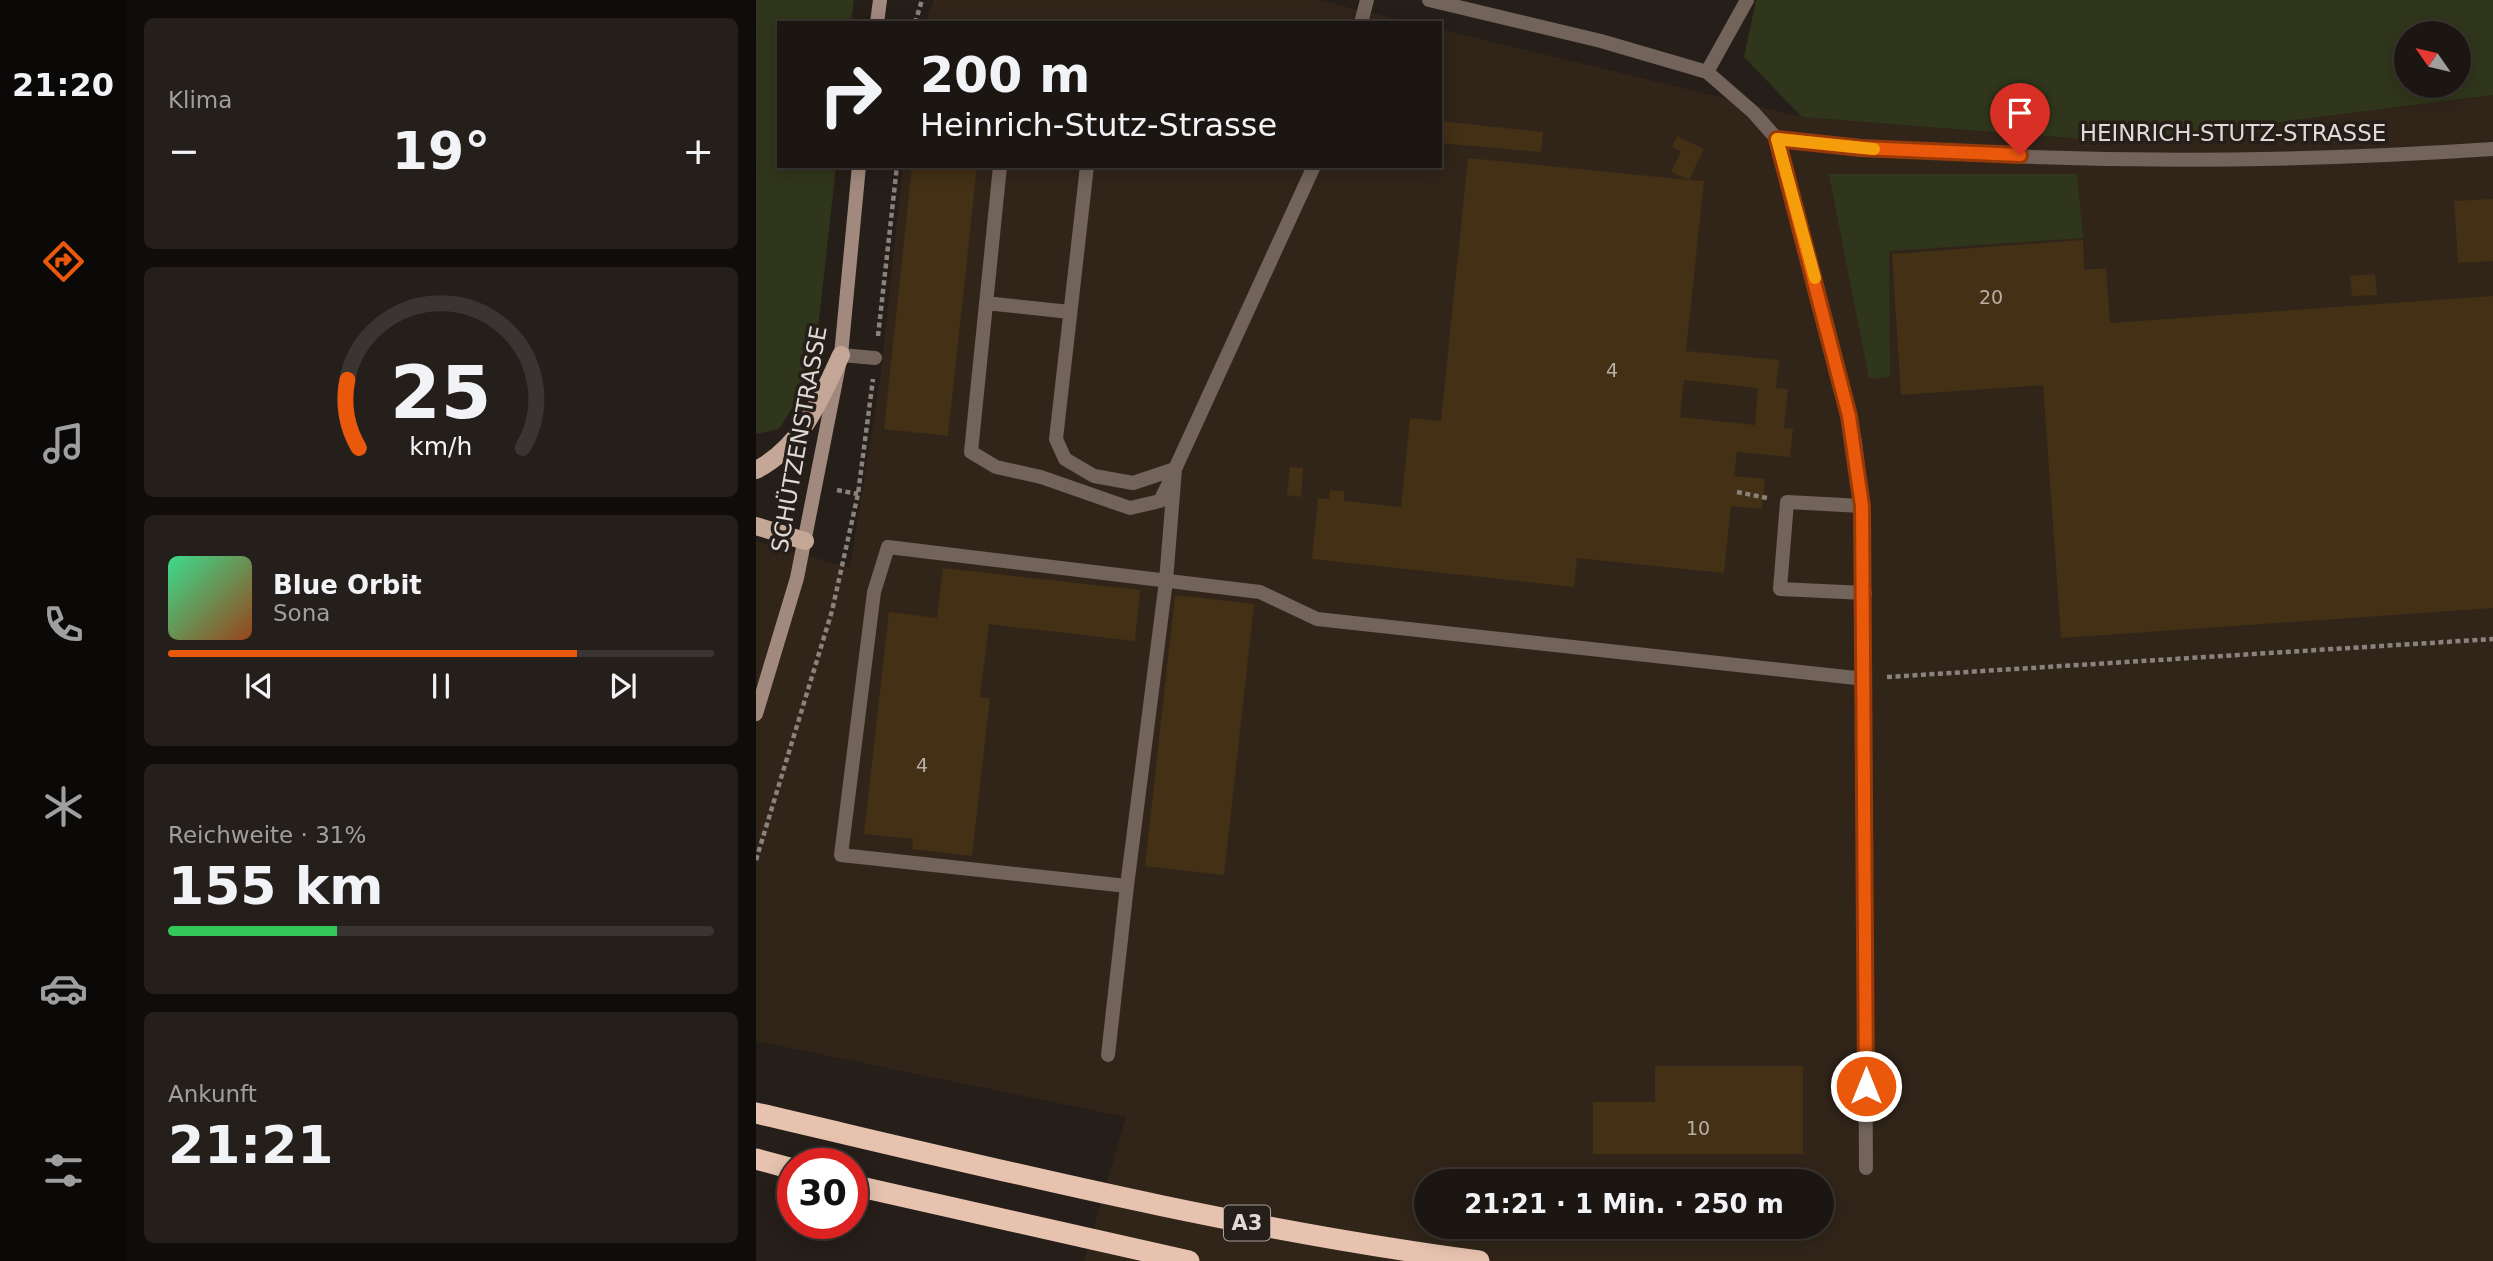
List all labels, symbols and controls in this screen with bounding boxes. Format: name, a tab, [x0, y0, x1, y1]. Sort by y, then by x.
north arrow	[2394, 21, 2471, 98]
map controls	[2394, 21, 2471, 98]
text: 200 m	[920, 47, 1090, 104]
icon: right	[805, 49, 896, 140]
text: 21:20	[12, 66, 114, 104]
pin	[1990, 83, 2050, 155]
text: Klima	[168, 87, 232, 113]
icon: arrive	[2001, 94, 2039, 132]
text: Heinrich-Stutz-Strasse	[920, 106, 1277, 144]
street label: HEINRICH-STUTZ-STRASSE	[2080, 120, 2386, 146]
text: 19°	[392, 121, 490, 181]
text: −	[168, 129, 200, 173]
text: +	[682, 129, 714, 173]
icon: directions	[39, 237, 88, 286]
house number: 20	[1979, 286, 2003, 308]
street label: SCHÜTZENSTRASSE	[765, 324, 832, 554]
text: 25	[390, 350, 492, 435]
house number: 4	[1606, 359, 1618, 381]
icon: music	[39, 419, 88, 468]
text: km/h	[409, 432, 473, 461]
text: Blue Orbit	[273, 570, 422, 600]
icon: phone	[39, 600, 88, 649]
text: Sona	[273, 600, 330, 626]
icon: previous	[240, 667, 278, 705]
icon: pause	[422, 667, 460, 705]
icon: next	[604, 667, 642, 705]
house number: 4	[916, 754, 928, 776]
icon: climate	[39, 782, 88, 831]
text: Reichweite · 31%	[168, 822, 366, 848]
text: 155 km	[168, 856, 383, 916]
icon: car	[39, 964, 88, 1013]
position arrow	[1829, 1049, 1903, 1123]
text: Ankunft	[168, 1081, 257, 1107]
text: 21:21	[168, 1115, 334, 1175]
house number: 10	[1686, 1117, 1710, 1139]
icon: filters	[39, 1146, 88, 1195]
speed limit sign: 30	[777, 1148, 868, 1239]
text: 21:21 · 1 Min. · 250 m	[1464, 1189, 1784, 1219]
road number: A3	[1224, 1206, 1270, 1240]

